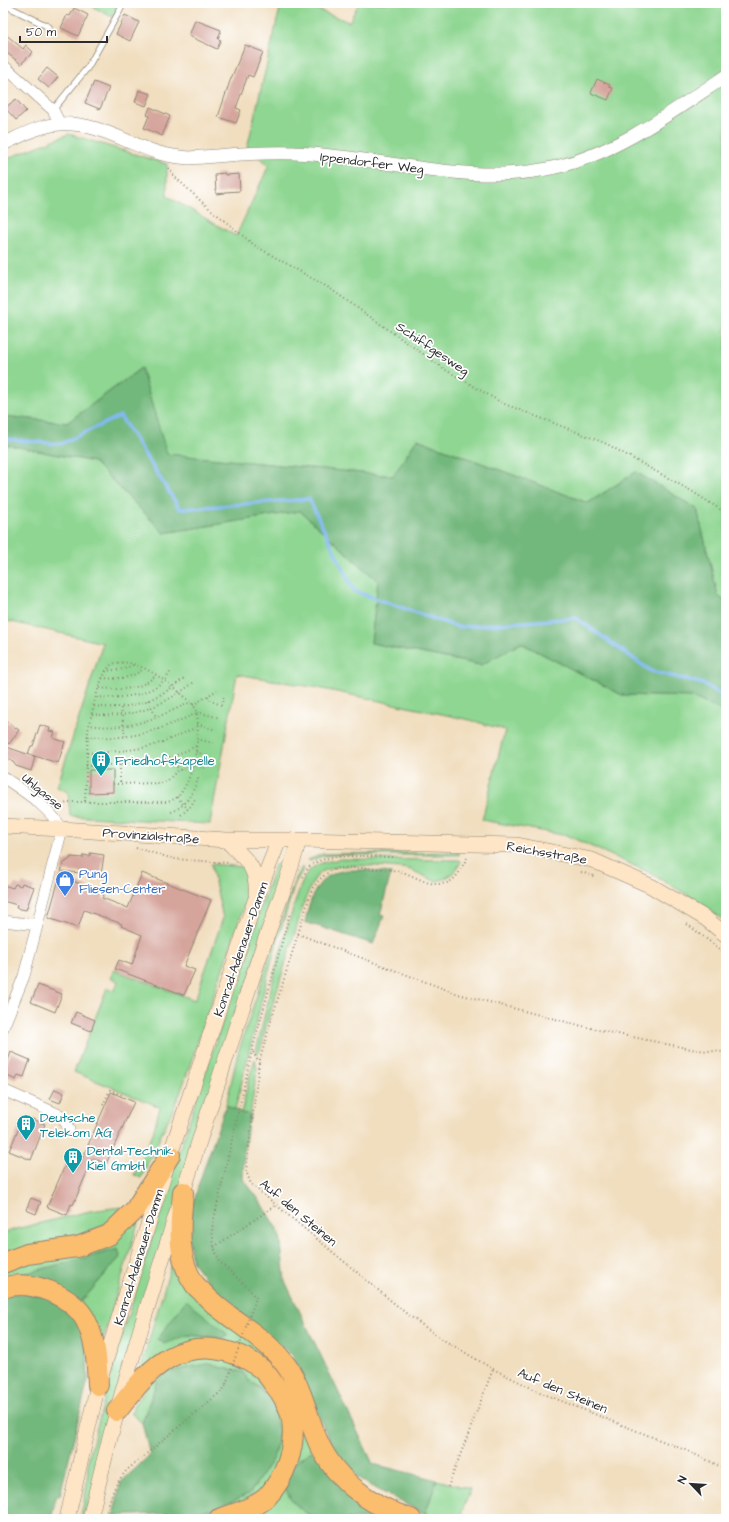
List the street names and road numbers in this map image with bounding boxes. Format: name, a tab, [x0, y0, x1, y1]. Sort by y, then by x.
street label: Ippendorfer Weg	[319, 148, 425, 179]
street label: Schiffgesweg	[392, 318, 473, 381]
street label: Uhlgasse	[17, 769, 67, 815]
street label: Provinzialstraße	[102, 824, 200, 848]
street label: Reichsstraße	[505, 837, 588, 869]
street label: Konrad-Adenauer-Damm	[209, 879, 273, 1019]
street label: Auf den Steinen	[256, 1175, 341, 1251]
street label: Konrad-Adenauer-Damm	[110, 1186, 168, 1328]
street label: Auf den Steinen	[515, 1364, 611, 1418]

